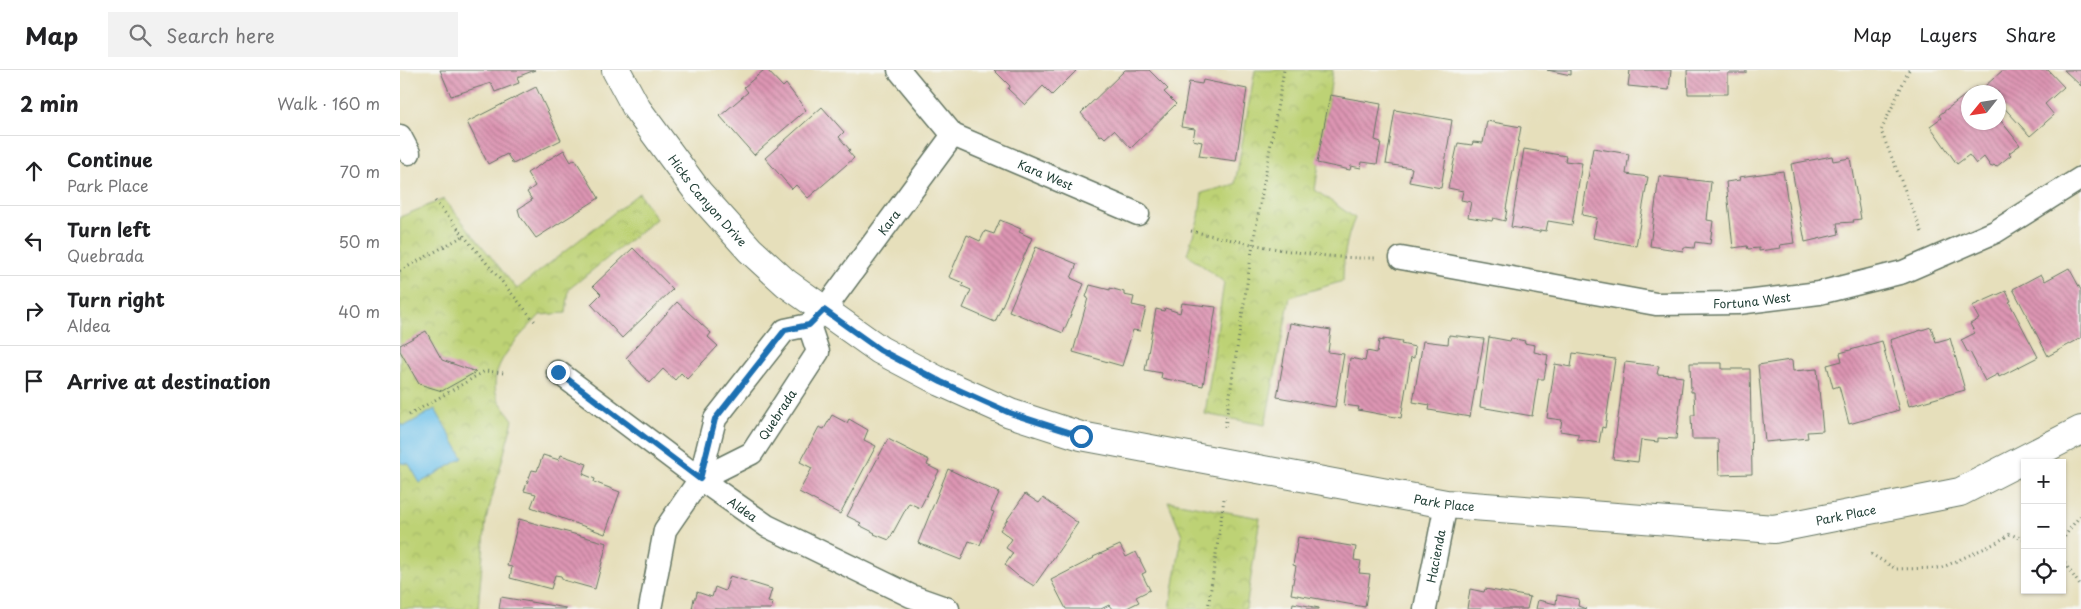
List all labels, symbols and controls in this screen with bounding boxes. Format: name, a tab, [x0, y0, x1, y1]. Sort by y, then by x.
search box	[108, 12, 458, 57]
text: Map	[25, 17, 78, 53]
icon: search	[126, 21, 154, 49]
text: Search here	[166, 21, 275, 49]
text: Map	[1853, 21, 1892, 48]
text: Layers	[1920, 21, 1977, 48]
text: Share	[2005, 21, 2056, 48]
north arrow	[1961, 85, 2006, 130]
text: 2 min	[20, 87, 79, 119]
text: Walk · 160 m	[277, 91, 380, 115]
text: Continue	[67, 145, 153, 173]
street label: Hicks Canyon Drive	[664, 151, 751, 250]
street label: Kara West	[1015, 155, 1076, 194]
icon: ahead	[20, 157, 48, 185]
text: 70 m	[340, 159, 380, 183]
text: Park Place	[67, 173, 149, 197]
street label: Kara	[873, 205, 904, 239]
text: Turn left	[67, 215, 151, 243]
icon: left	[20, 227, 48, 255]
text: 50 m	[339, 229, 380, 253]
text: Quebrada	[67, 243, 144, 267]
text: Turn right	[67, 285, 165, 313]
street label: Fortuna West	[1713, 288, 1792, 312]
icon: right	[20, 297, 48, 325]
text: 40 m	[338, 299, 380, 323]
text: Aldea	[67, 313, 110, 337]
route end	[547, 361, 570, 384]
icon: arrive	[20, 367, 48, 395]
text: Arrive at destination	[67, 367, 271, 395]
street label: Quebrada	[754, 385, 801, 444]
route start	[1070, 425, 1093, 448]
map controls	[2021, 459, 2066, 594]
button: +	[2021, 459, 2066, 504]
street label: Park Place	[1412, 489, 1475, 515]
street label: Aldea	[724, 492, 762, 526]
street label: Park Place	[1814, 500, 1877, 530]
button: −	[2021, 504, 2066, 549]
street label: Hacienda	[1421, 527, 1450, 584]
button: locate	[2021, 549, 2066, 594]

